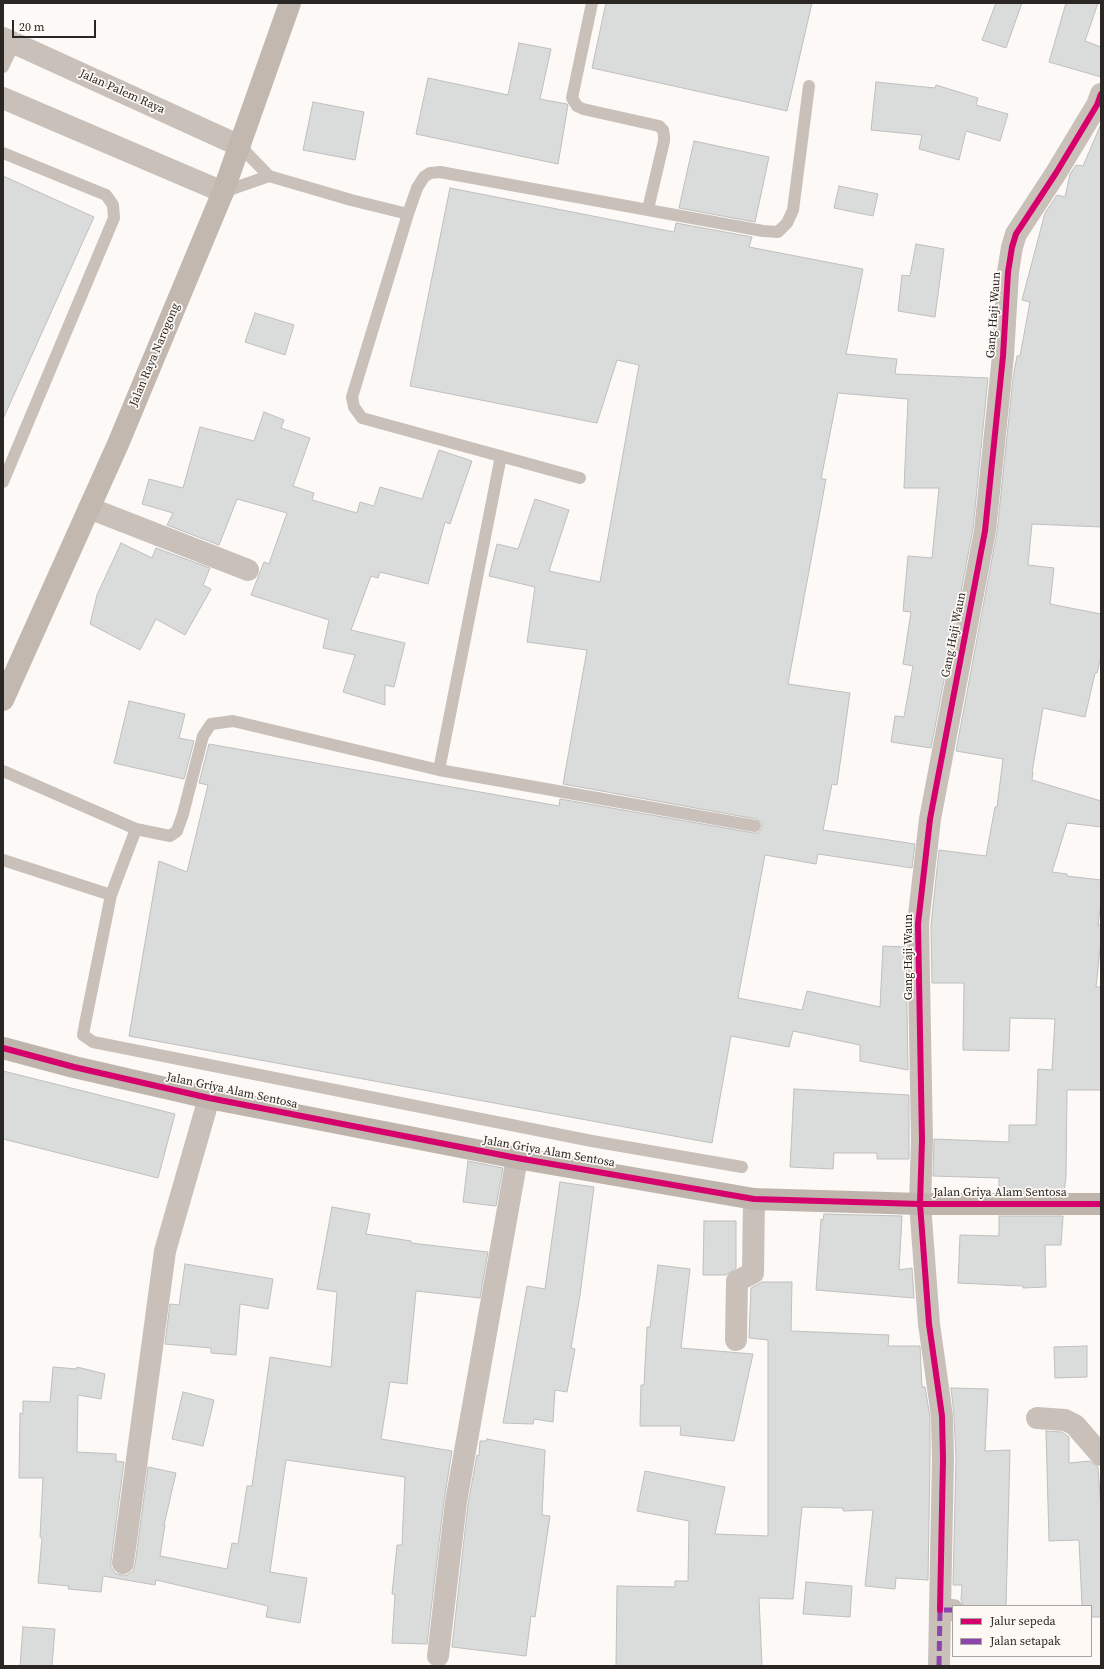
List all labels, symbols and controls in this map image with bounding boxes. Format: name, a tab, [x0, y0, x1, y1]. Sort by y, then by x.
scale bar	[14, 12, 98, 38]
text: 20 m	[19, 19, 45, 35]
street label: Jalan Palem Raya	[77, 67, 167, 117]
street label: Gang Haji Waun	[984, 271, 1004, 359]
street label: Jalan Raya Narogong	[127, 301, 183, 409]
street label: Gang Haji Waun	[939, 591, 969, 679]
street label: Gang Haji Waun	[902, 914, 916, 1000]
street label: Jalan Griya Alam Sentosa	[165, 1070, 299, 1112]
street label: Jalan Griya Alam Sentosa	[482, 1133, 616, 1171]
street label: Jalan Griya Alam Sentosa	[933, 1186, 1067, 1200]
legend	[952, 1605, 1092, 1657]
text: Jalur sepeda	[990, 1613, 1056, 1629]
text: Jalan setapak	[990, 1633, 1061, 1649]

